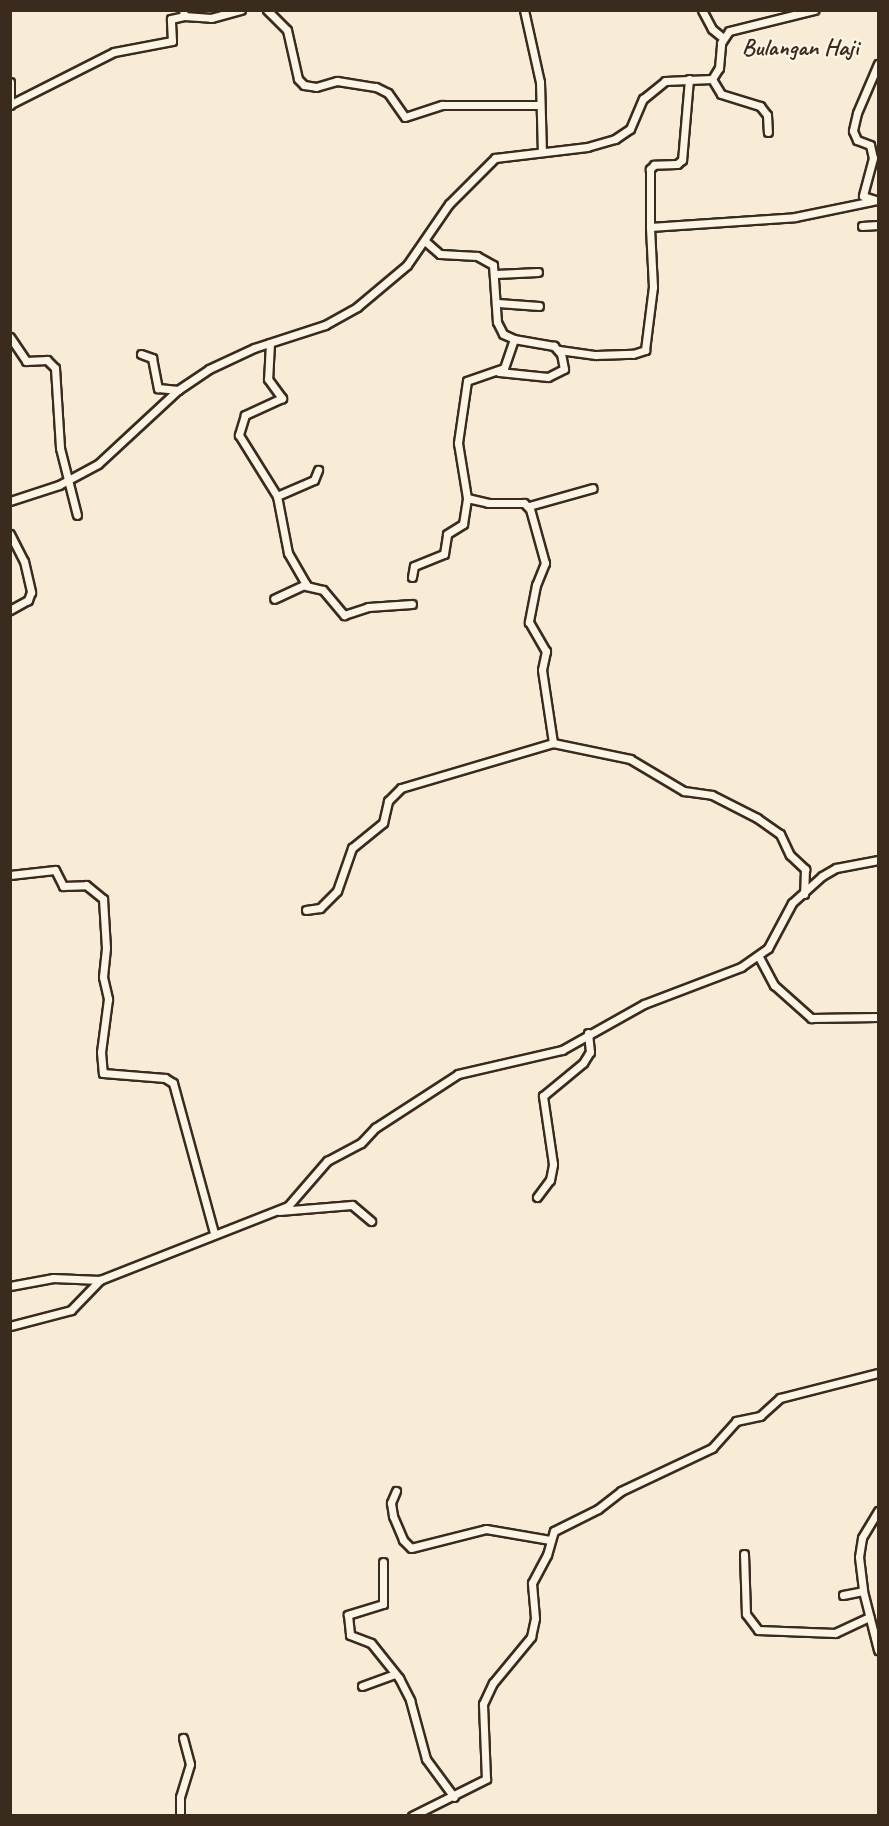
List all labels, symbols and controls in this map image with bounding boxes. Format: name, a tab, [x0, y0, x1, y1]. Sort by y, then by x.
district label: Bulangan Haji	[742, 34, 858, 62]

